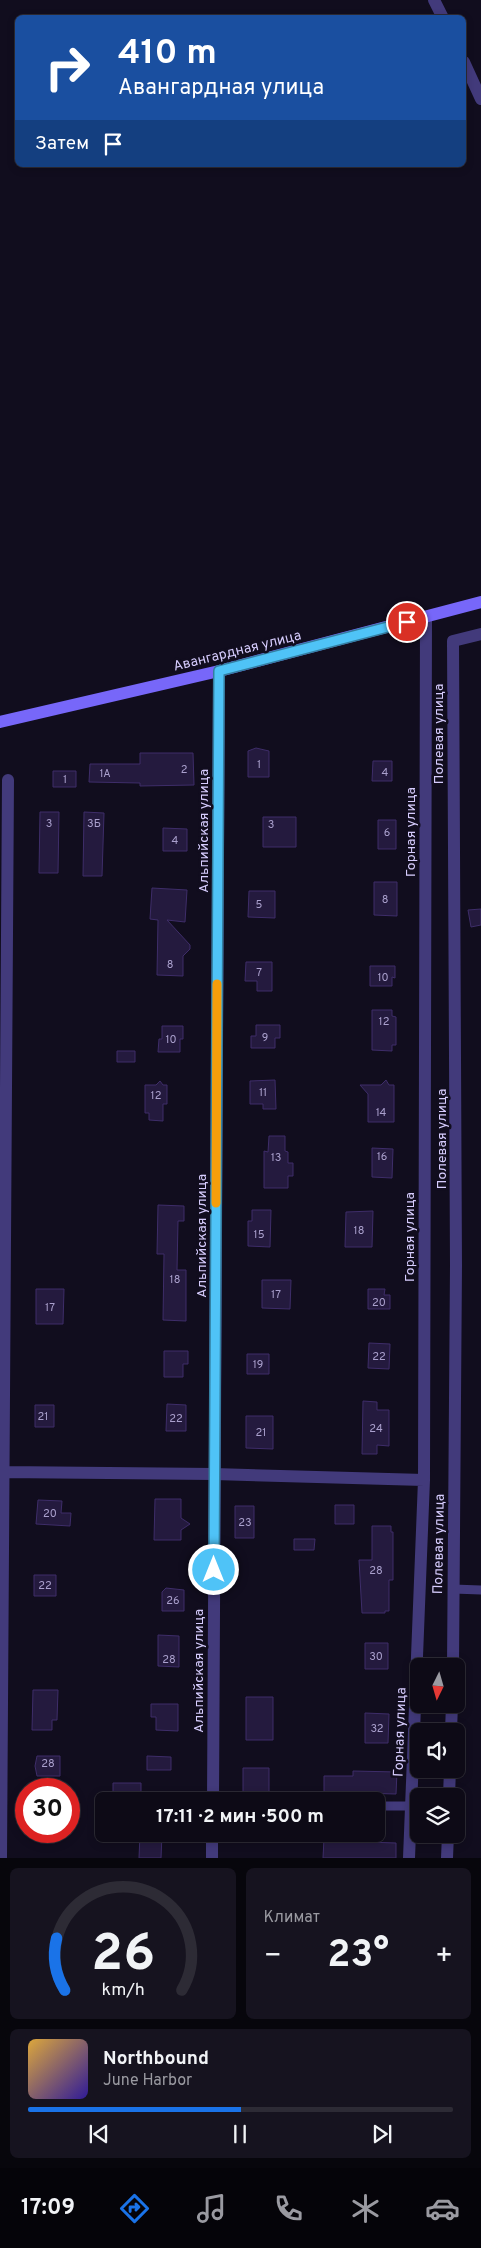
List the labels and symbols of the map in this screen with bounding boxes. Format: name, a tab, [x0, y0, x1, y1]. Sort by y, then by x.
pin	[386, 601, 428, 643]
street label: Авангардная улица	[172, 627, 303, 676]
street label: Полевая улица	[431, 684, 448, 784]
house number: 1	[257, 758, 261, 772]
house number: 2	[181, 763, 187, 777]
house number: 4	[382, 766, 389, 780]
house number: 1А	[99, 767, 111, 781]
street label: Альпийская улица	[196, 769, 213, 893]
house number: 1	[63, 773, 67, 787]
street label: Горная улица	[403, 787, 420, 877]
house number: 3	[46, 817, 52, 831]
house number: 3Б	[87, 817, 101, 831]
house number: 3	[268, 818, 274, 832]
house number: 6	[384, 826, 390, 840]
house number: 4	[172, 834, 179, 848]
house number: 8	[382, 893, 388, 907]
house number: 5	[256, 898, 263, 912]
house number: 8	[167, 958, 173, 972]
house number: 7	[256, 966, 262, 980]
house number: 10	[377, 971, 389, 985]
house number: 12	[379, 1015, 389, 1029]
house number: 9	[262, 1031, 268, 1045]
house number: 10	[165, 1033, 177, 1047]
house number: 11	[259, 1086, 267, 1100]
house number: 12	[151, 1089, 161, 1103]
street label: Полевая улица	[434, 1089, 451, 1189]
house number: 14	[376, 1106, 387, 1120]
house number: 16	[377, 1150, 387, 1164]
house number: 13	[271, 1151, 281, 1165]
street label: Альпийская улица	[194, 1174, 211, 1298]
street label: Горная улица	[402, 1192, 419, 1282]
house number: 18	[354, 1224, 364, 1238]
house number: 15	[254, 1228, 265, 1242]
house number: 18	[170, 1273, 180, 1287]
house number: 17	[271, 1288, 281, 1302]
house number: 20	[372, 1296, 386, 1310]
house number: 17	[45, 1301, 55, 1315]
house number: 22	[372, 1350, 386, 1364]
house number: 19	[253, 1358, 263, 1372]
house number: 21	[38, 1410, 48, 1424]
house number: 22	[169, 1412, 183, 1426]
house number: 24	[369, 1422, 383, 1436]
house number: 21	[256, 1426, 266, 1440]
street label: Полевая улица	[430, 1494, 449, 1594]
house number: 20	[43, 1507, 57, 1521]
house number: 23	[238, 1516, 252, 1530]
position arrow	[187, 1543, 239, 1595]
house number: 28	[369, 1564, 383, 1578]
house number: 22	[38, 1579, 52, 1593]
house number: 26	[166, 1594, 180, 1608]
street label: Альпийская улица	[191, 1609, 208, 1733]
house number: 30	[369, 1650, 383, 1664]
house number: 28	[162, 1653, 176, 1667]
north arrow	[410, 1658, 465, 1712]
street label: Горная улица	[390, 1687, 411, 1777]
house number: 32	[370, 1722, 384, 1736]
house number: 28	[41, 1757, 55, 1771]
speed limit sign: 30	[15, 1778, 80, 1843]

